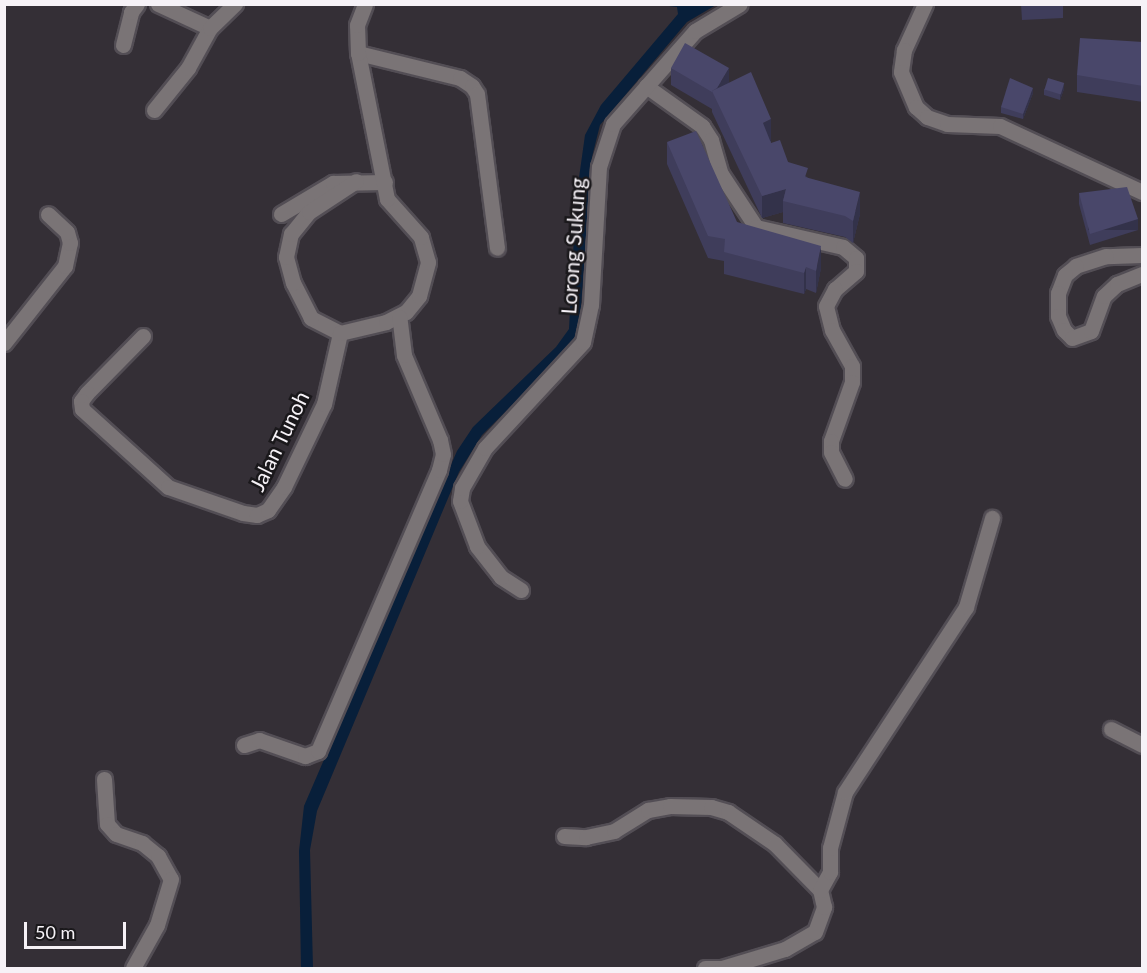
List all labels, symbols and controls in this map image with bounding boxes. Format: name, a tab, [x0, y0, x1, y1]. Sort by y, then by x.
street label: Lorong Sukung	[556, 177, 590, 315]
street label: Jalan Tunoh	[244, 387, 314, 495]
scale bar	[27, 910, 129, 948]
text: 50 m	[35, 921, 75, 943]

